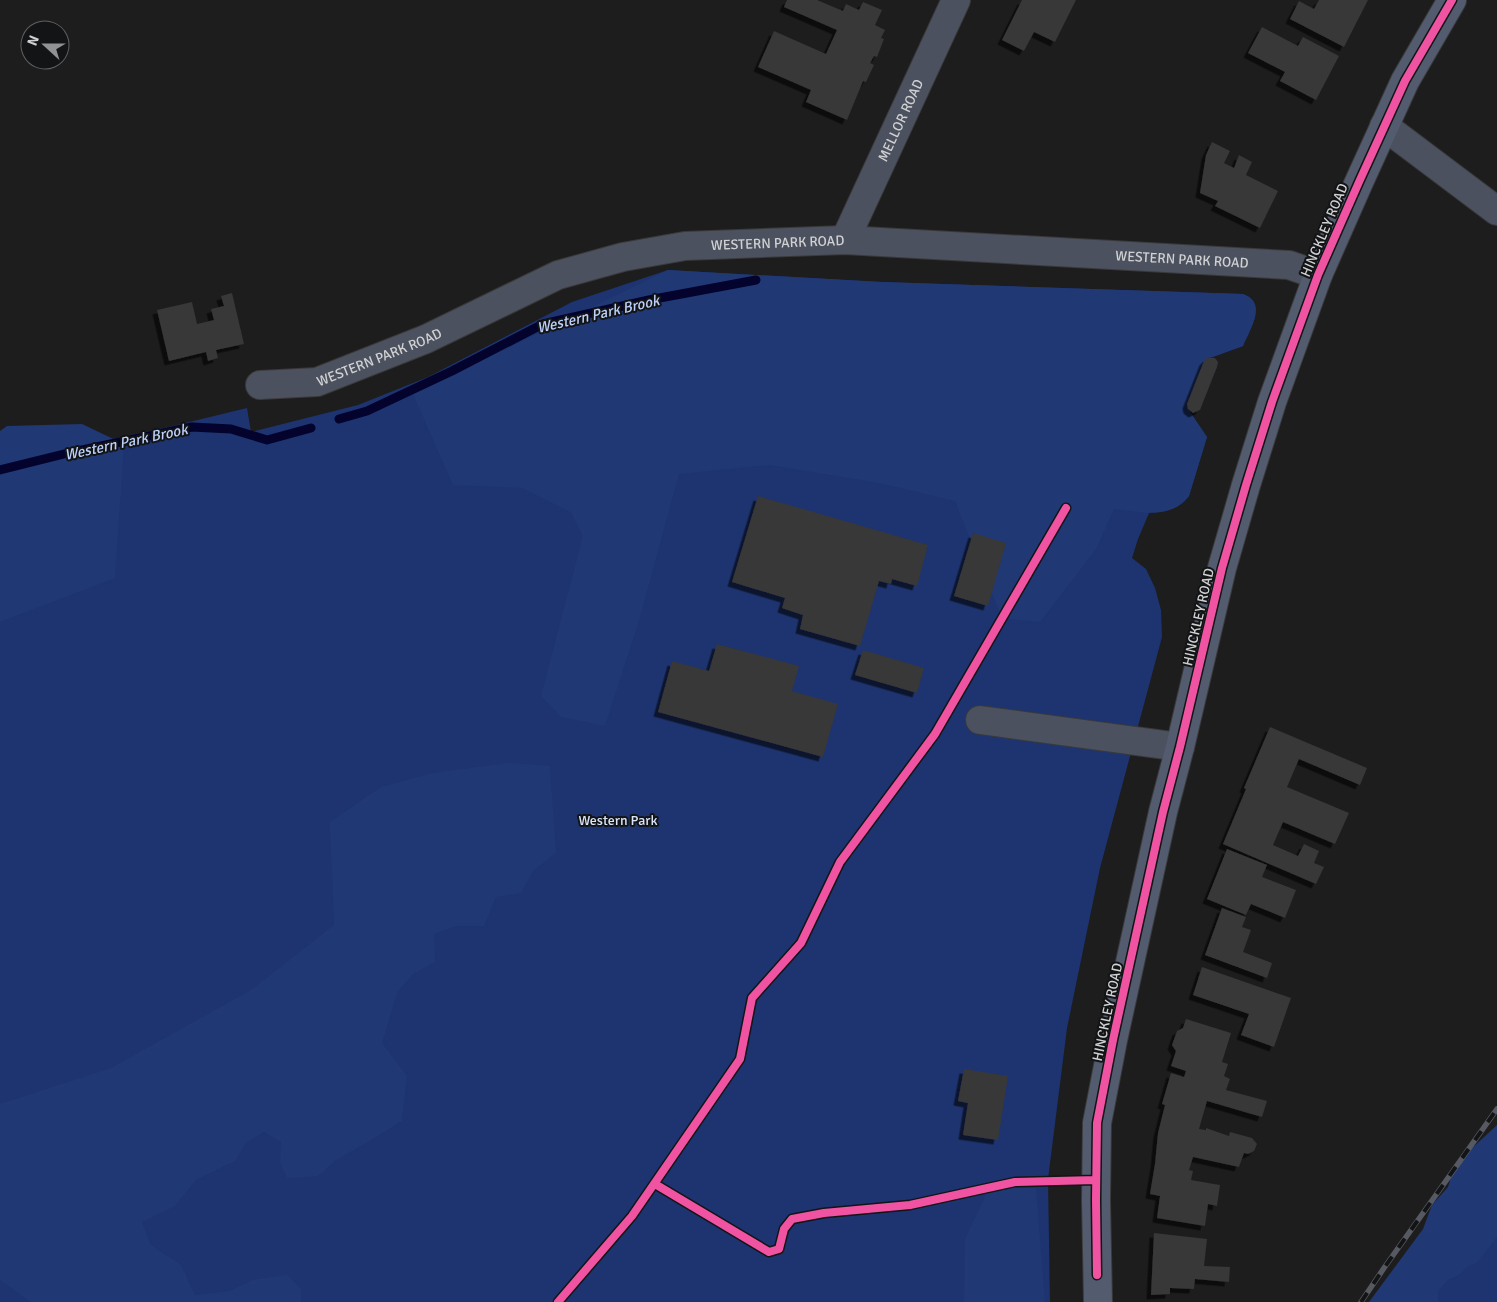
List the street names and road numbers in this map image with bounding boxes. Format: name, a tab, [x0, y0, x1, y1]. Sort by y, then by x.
street label: MELLOR ROAD	[874, 76, 927, 164]
street label: HINCKLEY ROAD	[1297, 181, 1352, 280]
street label: WESTERN PARK ROAD	[711, 232, 845, 254]
street label: WESTERN PARK ROAD	[1115, 247, 1249, 272]
street label: WESTERN PARK ROAD	[314, 325, 445, 390]
street label: HINCKLEY ROAD	[1179, 567, 1218, 668]
street label: HINCKLEY ROAD	[1089, 961, 1126, 1063]

